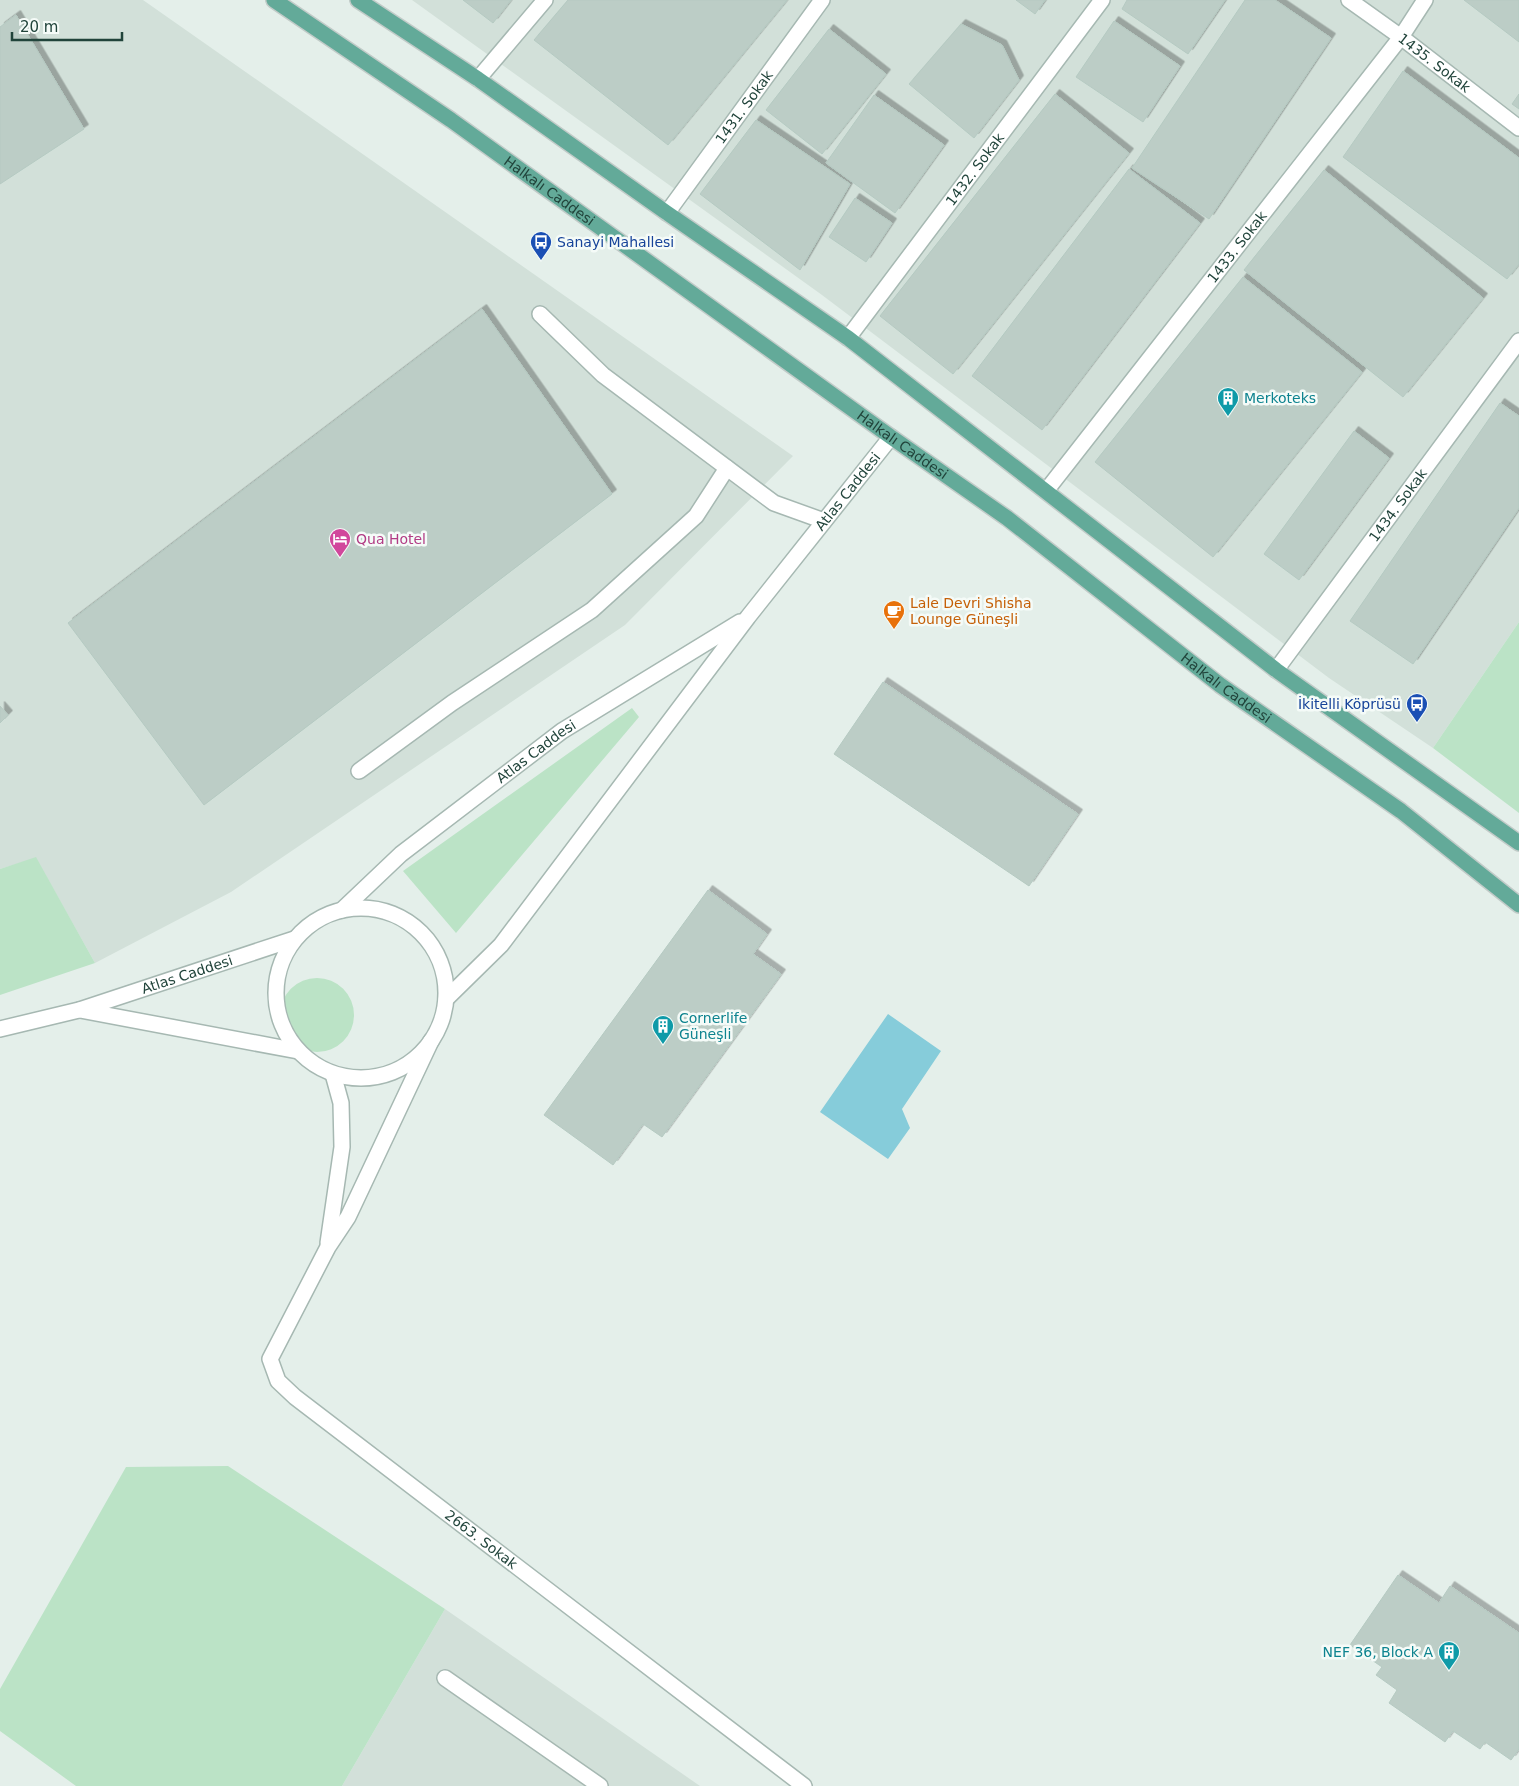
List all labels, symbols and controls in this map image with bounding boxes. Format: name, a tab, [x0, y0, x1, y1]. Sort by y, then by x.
scale bar	[12, 10, 122, 42]
text: 20 m	[20, 18, 58, 36]
street label: 1435. Sokak	[1395, 30, 1474, 96]
street label: 1431. Sokak	[712, 67, 777, 147]
street label: 1432. Sokak	[942, 129, 1008, 209]
street label: Halkalı Caddesi	[501, 153, 598, 229]
street label: 1433. Sokak	[1204, 207, 1270, 286]
bus stop icon: Sanayi Mahallesi	[529, 230, 553, 261]
place label: Sanayi Mahallesi	[557, 234, 674, 250]
building icon: Merkoteks	[1216, 386, 1240, 417]
place label: Merkoteks	[1244, 390, 1316, 406]
street label: Halkalı Caddesi	[854, 407, 951, 482]
street label: Atlas Caddesi	[812, 449, 884, 534]
street label: 1434. Sokak	[1366, 465, 1430, 545]
hotel icon: Qua Hotel	[328, 527, 352, 558]
place label: Qua Hotel	[356, 531, 426, 547]
place label: Lale Devri Shisha Lounge Güneşli	[910, 595, 1032, 627]
cafe icon: Lale Devri Shisha Lounge Güneşli	[882, 599, 906, 630]
street label: Halkalı Caddesi	[1178, 650, 1274, 726]
bus stop icon: İkitelli Köprüsü	[1405, 692, 1429, 723]
place label: İkitelli Köprüsü	[1298, 695, 1401, 712]
street label: Atlas Caddesi	[493, 717, 579, 786]
street label: Atlas Caddesi	[139, 952, 235, 997]
place label: Cornerlife Güneşli	[679, 1010, 747, 1042]
building icon: Cornerlife Güneşli	[651, 1014, 675, 1045]
street label: 2663. Sokak	[442, 1507, 521, 1573]
building icon: NEF 36, Block A	[1437, 1640, 1461, 1671]
place label: NEF 36, Block A	[1323, 1644, 1433, 1660]

